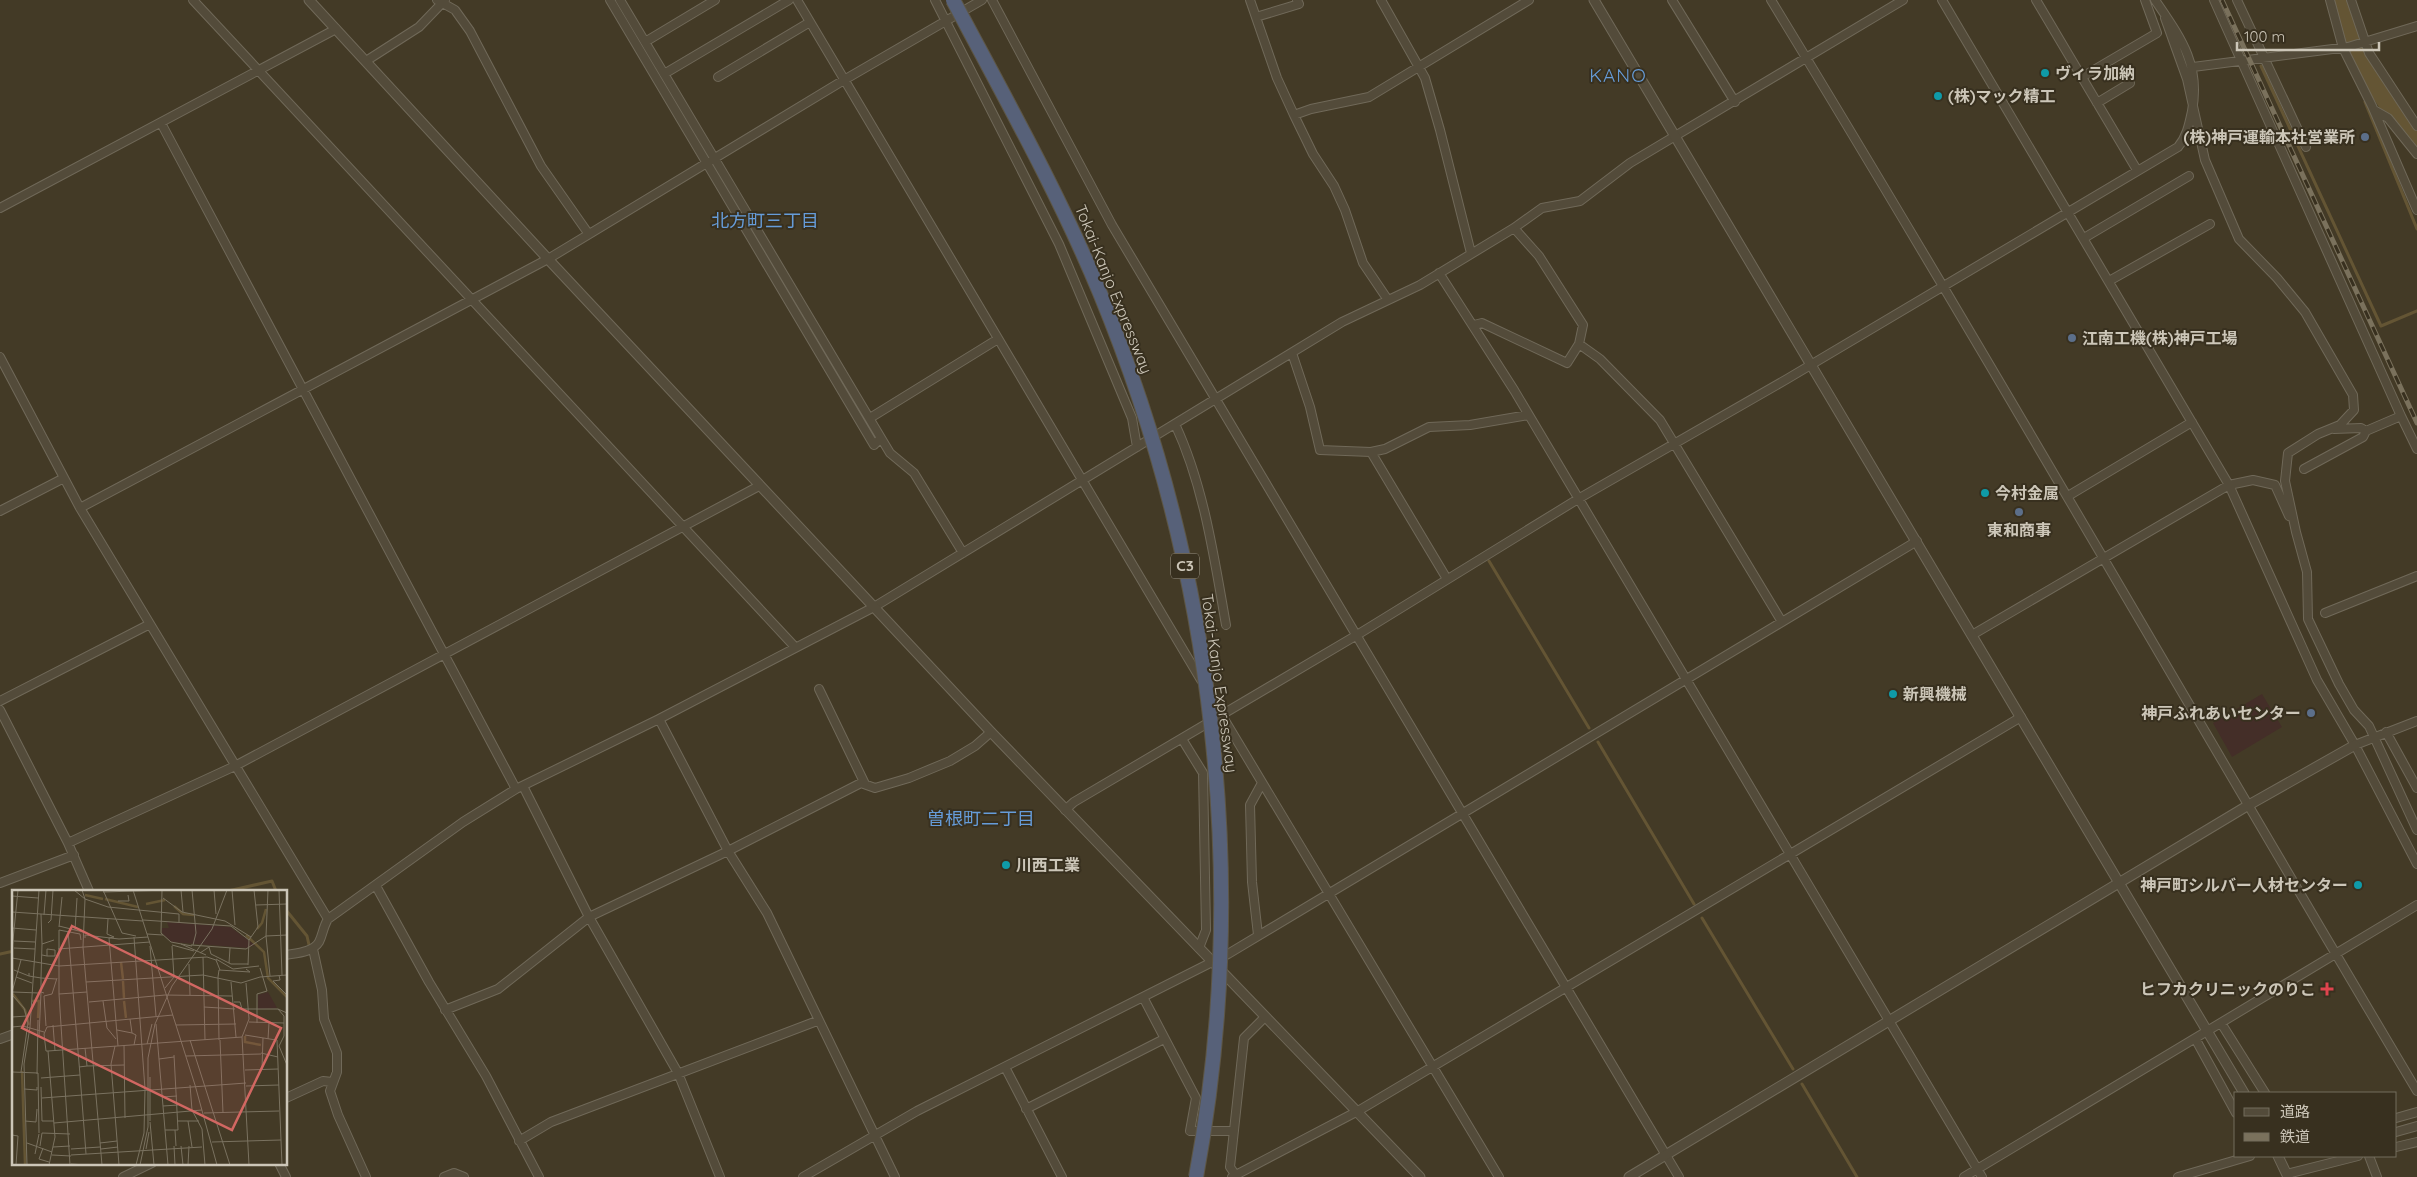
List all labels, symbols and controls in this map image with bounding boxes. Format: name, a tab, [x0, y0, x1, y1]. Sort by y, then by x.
scale bar	[2237, 20, 2380, 52]
text: 100 m	[2244, 27, 2285, 46]
district label: KANO	[1589, 63, 1647, 87]
place label: ヴィラ加納	[2055, 63, 2135, 83]
marker: ヴィラ加納	[2039, 67, 2051, 79]
place label: (株)マック精工	[1948, 86, 2055, 106]
marker: (株)マック精工	[1932, 90, 1944, 102]
place label: (株)神戸運輸本社営業所	[2184, 127, 2355, 147]
marker: (株)神戸運輸本社営業所	[2359, 131, 2371, 143]
street label: Tokai-Kanjo Expressway	[1071, 202, 1157, 376]
district label: 北方町三丁目	[711, 209, 819, 232]
place label: 江南工機(株)神戸工場	[2082, 328, 2237, 348]
marker: 江南工機(株)神戸工場	[2066, 332, 2078, 344]
place label: 今村金属	[1995, 483, 2059, 503]
marker: 今村金属	[1979, 487, 1991, 499]
marker: 東和商事	[2013, 506, 2025, 518]
place label: 東和商事	[1987, 520, 2051, 540]
road number: C3	[1171, 554, 1199, 578]
street label: Tokai-Kanjo Expressway	[1198, 592, 1242, 774]
place label: 新興機械	[1903, 684, 1967, 704]
marker: 新興機械	[1887, 688, 1899, 700]
place label: 神戸ふれあいセンター	[2141, 703, 2301, 723]
marker: 神戸ふれあいセンター	[2305, 707, 2317, 719]
district label: 曽根町二丁目	[927, 807, 1035, 830]
place label: 川西工業	[1016, 855, 1080, 875]
marker: 川西工業	[1000, 859, 1012, 871]
place label: 神戸町シルバー人材センター	[2140, 875, 2348, 895]
marker: 神戸町シルバー人材センター	[2352, 879, 2364, 891]
inset map	[12, 890, 288, 1164]
place label: ヒフカクリニックのりこ	[2140, 979, 2316, 999]
marker: ヒフカクリニックのりこ	[2320, 982, 2334, 996]
legend	[2234, 1092, 2397, 1157]
text: 道路	[2280, 1102, 2310, 1121]
text: 鉄道	[2280, 1127, 2310, 1146]

